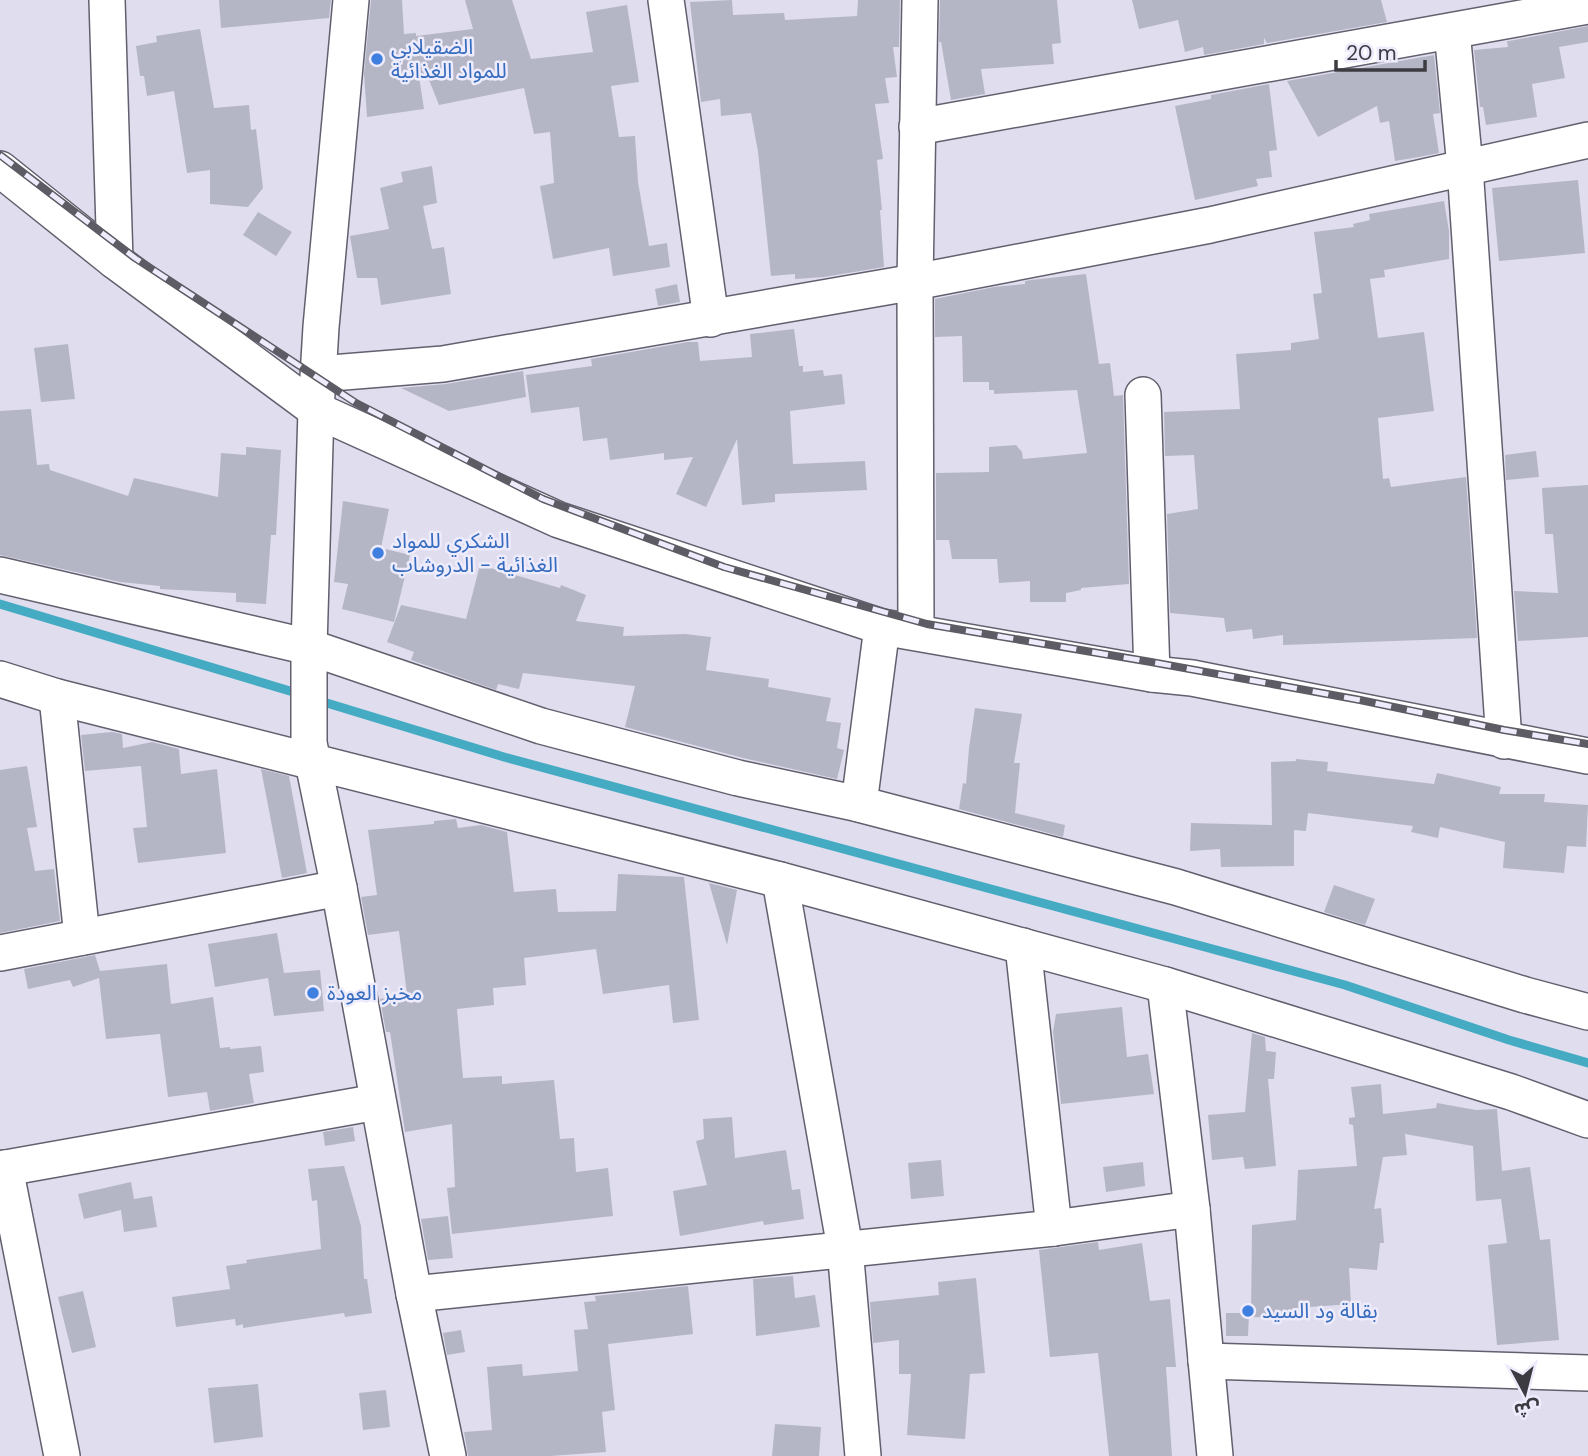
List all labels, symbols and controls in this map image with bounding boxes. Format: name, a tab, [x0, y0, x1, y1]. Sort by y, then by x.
scale bar	[1336, 28, 1425, 72]
place label: الضقيلابي للمواد الغذائية	[391, 33, 507, 85]
text: 20 m	[1346, 39, 1397, 67]
marker: الضقيلابي للمواد الغذائية	[369, 51, 385, 67]
place label: الشكري للمواد الغذائية - الدروشاب	[392, 527, 558, 579]
marker: الشكري للمواد الغذائية - الدروشاب	[370, 545, 386, 561]
place label: مخبز العودة	[327, 979, 422, 1007]
marker: مخبز العودة	[305, 985, 321, 1001]
place label: بقالة ود السيد	[1262, 1297, 1378, 1325]
marker: بقالة ود السيد	[1240, 1303, 1256, 1319]
north arrow	[1490, 1358, 1560, 1428]
text: ش	[1513, 1395, 1541, 1423]

